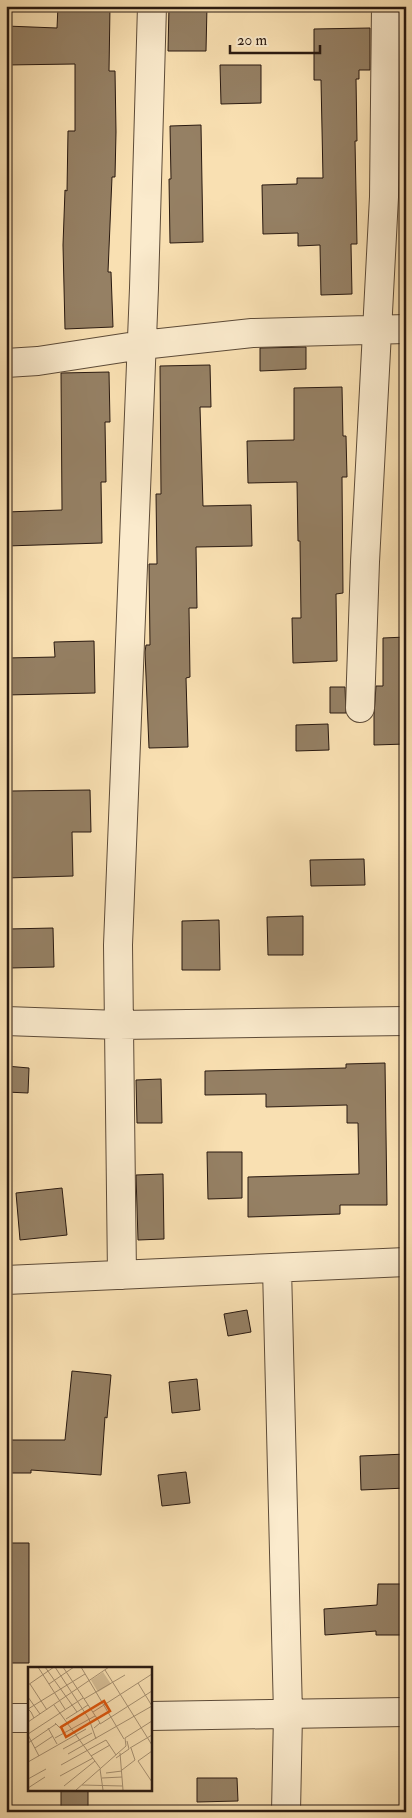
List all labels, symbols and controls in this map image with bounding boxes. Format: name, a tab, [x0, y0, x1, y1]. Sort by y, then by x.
scale bar	[230, 22, 320, 54]
text: 20 m	[237, 31, 267, 50]
inset map	[28, 1667, 151, 1790]

